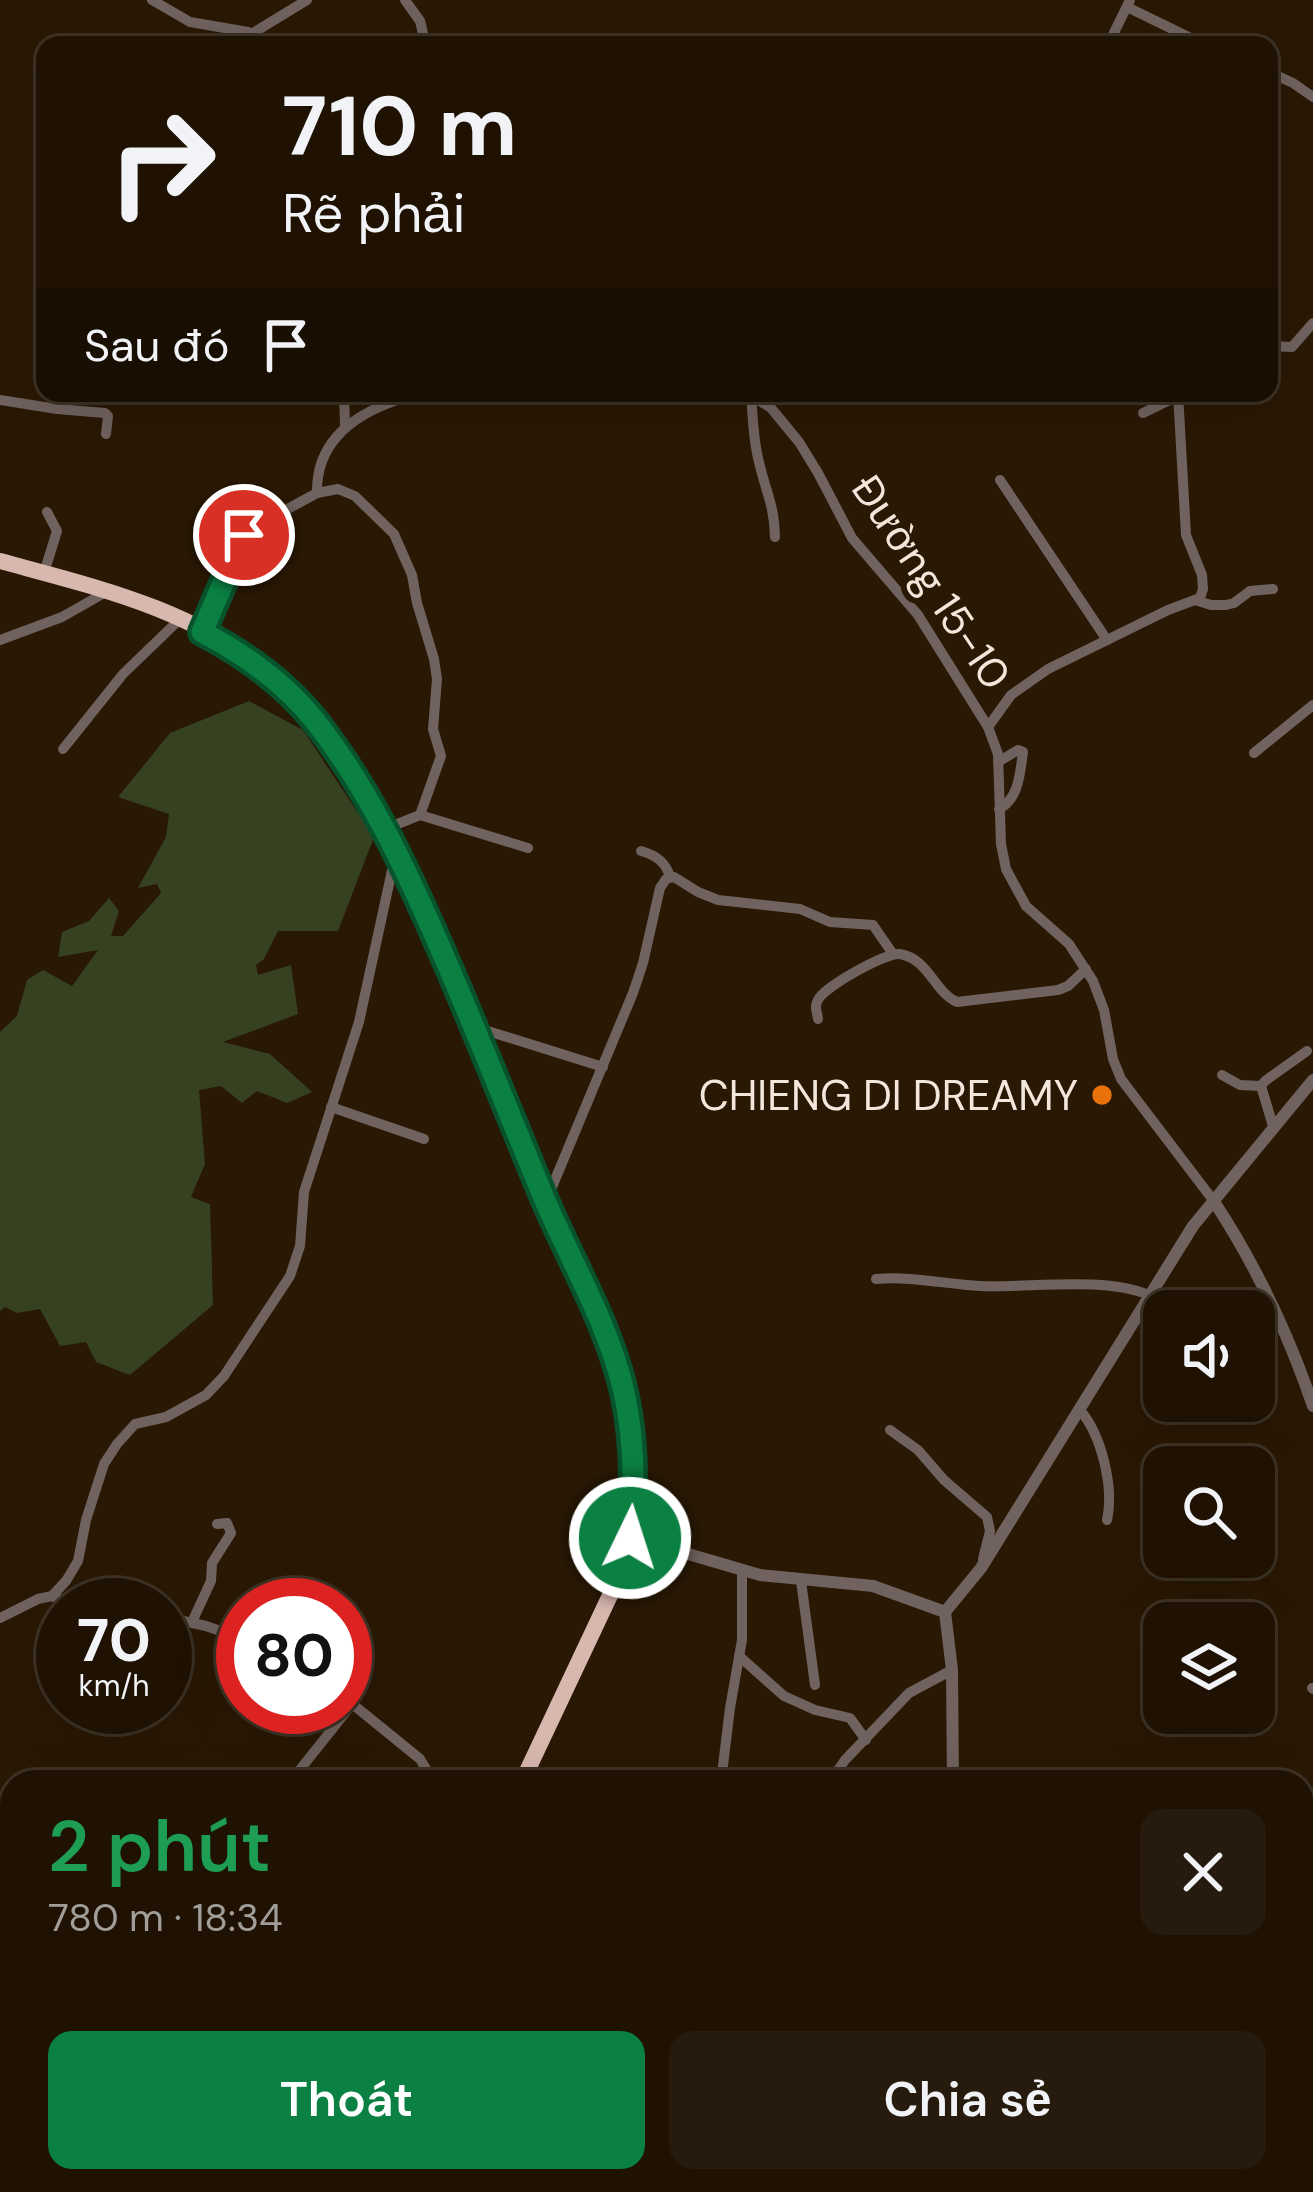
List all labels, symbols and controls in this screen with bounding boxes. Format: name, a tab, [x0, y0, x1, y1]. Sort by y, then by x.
text: 710 m	[282, 72, 517, 181]
icon: right	[84, 84, 240, 240]
text: Rẽ phải	[282, 178, 465, 249]
icon: arrive	[253, 312, 319, 378]
text: Sau đó	[84, 316, 229, 375]
street label: Đường 15-10	[839, 464, 1023, 700]
pin	[193, 484, 295, 586]
icon: arrive	[211, 502, 277, 568]
place label: CHIENG DI DREAMY	[699, 1068, 1078, 1123]
marker: CHIENG DI DREAMY	[1089, 1082, 1115, 1108]
map controls	[1143, 1290, 1275, 1734]
button: sound	[1143, 1290, 1275, 1422]
button: search	[1143, 1446, 1275, 1578]
position arrow	[567, 1475, 693, 1601]
speed limit sign: 80	[216, 1578, 372, 1734]
text: 70	[77, 1601, 151, 1680]
button: layers	[1143, 1602, 1275, 1734]
text: km/h	[79, 1666, 149, 1705]
text: 2 phút	[48, 1800, 271, 1893]
button: close	[1140, 1809, 1266, 1935]
text: 780 m · 18:34	[48, 1892, 283, 1943]
button: Thoát	[48, 2031, 645, 2169]
button: Chia sẻ	[669, 2031, 1266, 2169]

